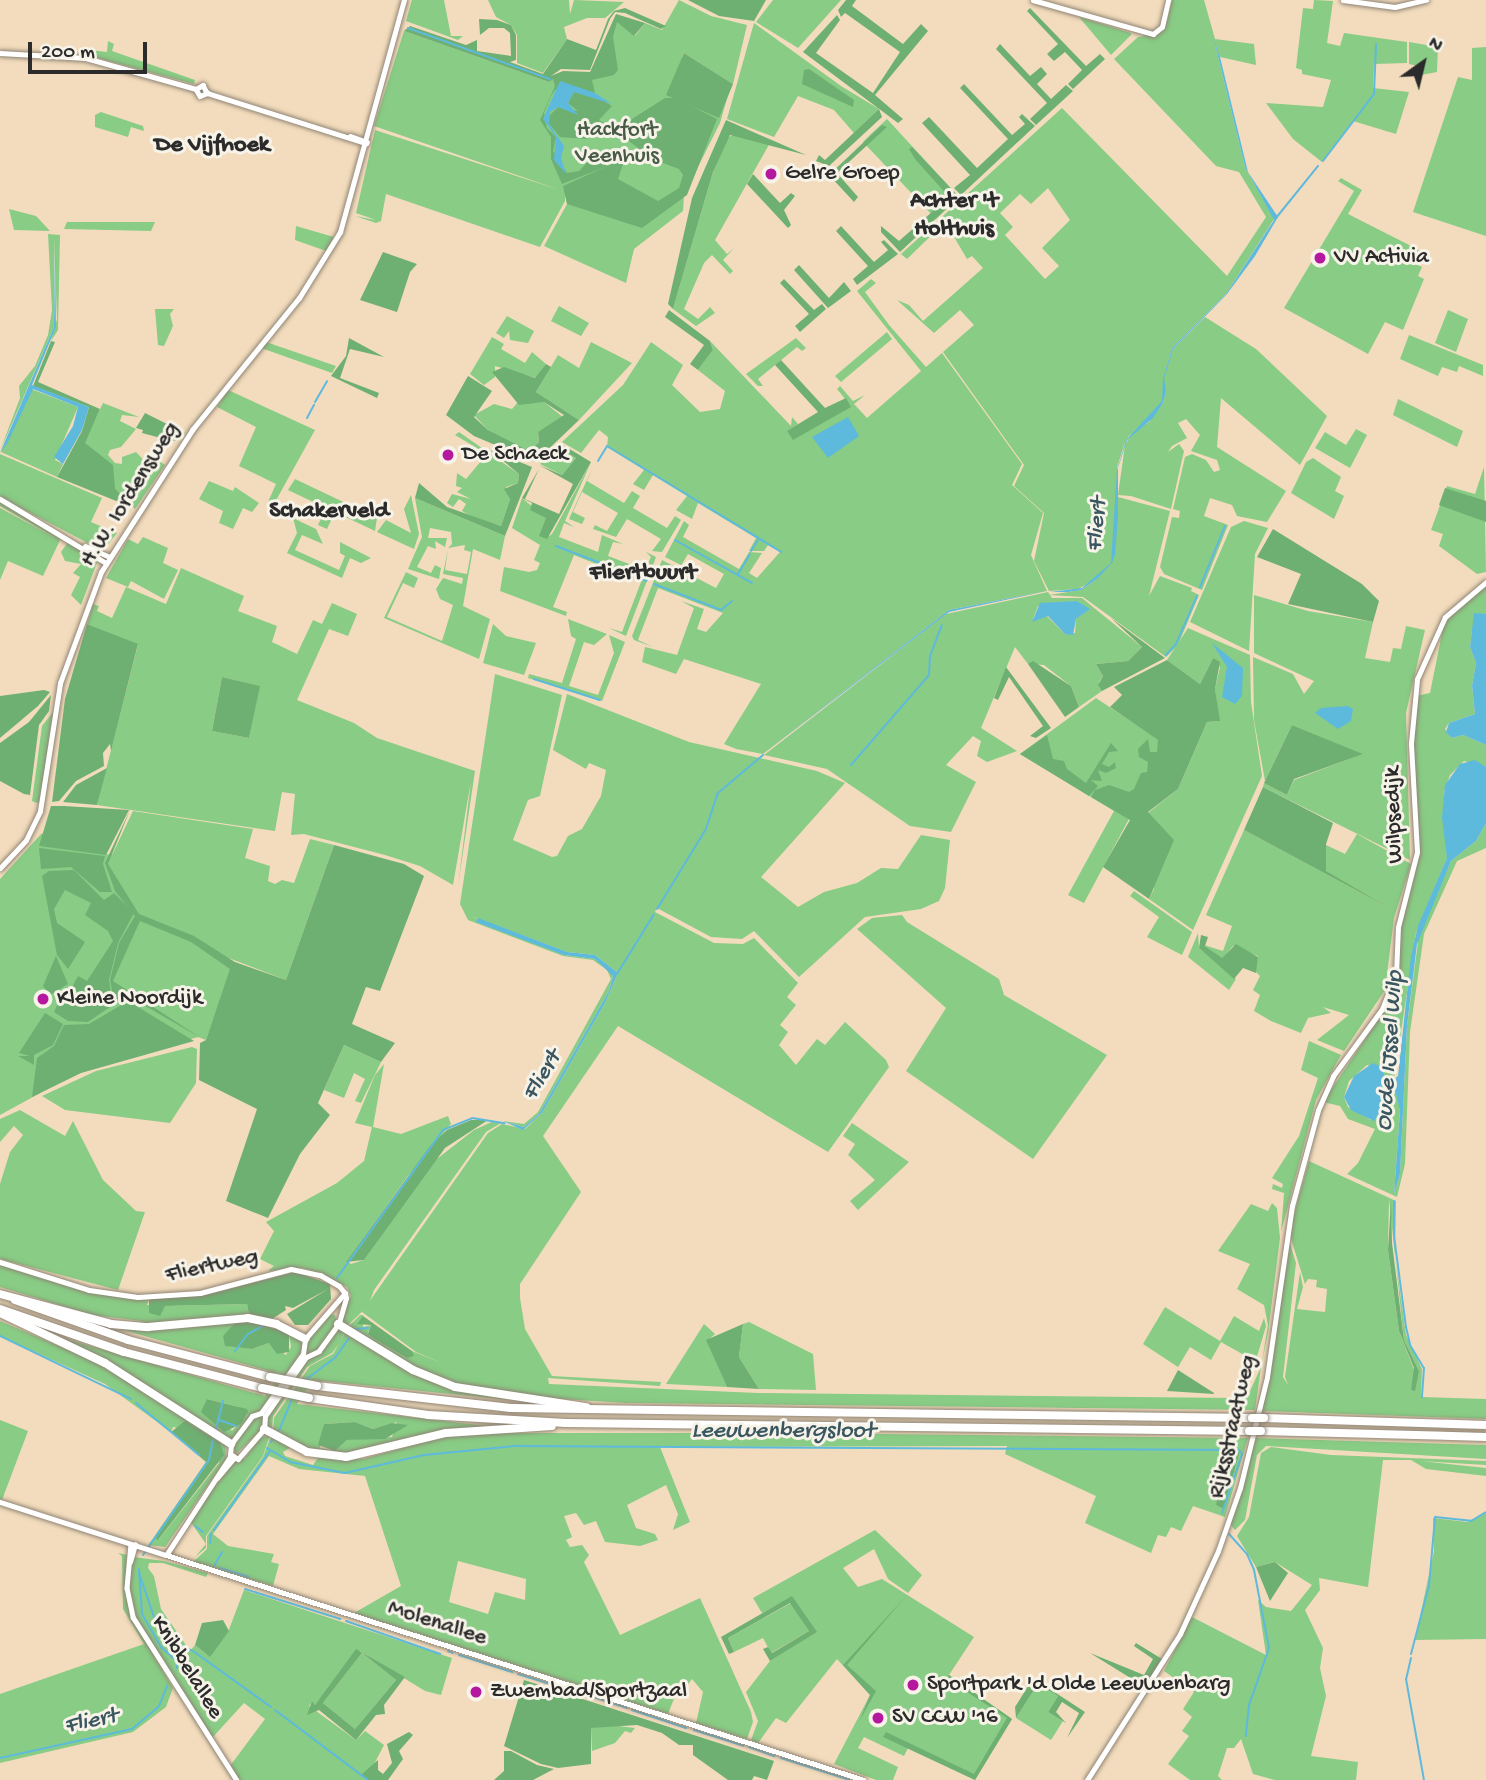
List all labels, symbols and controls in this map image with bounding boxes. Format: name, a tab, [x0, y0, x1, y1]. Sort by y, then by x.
scale bar	[32, 28, 150, 72]
north arrow	[1388, 28, 1458, 98]
text: N	[1423, 32, 1447, 58]
text: 200 m	[41, 41, 95, 66]
park label: Hackfort Veenhuis	[575, 117, 659, 171]
district label: De Vijfhoek	[154, 132, 270, 160]
place label: Gelre Groep	[785, 160, 900, 188]
marker: Gelre Groep	[763, 166, 779, 182]
district label: Achter 't Holthuis	[910, 188, 998, 244]
place label: VV Activia	[1334, 244, 1429, 272]
marker: VV Activia	[1312, 250, 1328, 266]
street label: H.W. Iordensweg	[75, 417, 187, 573]
place label: De Schaeck	[462, 441, 568, 469]
marker: De Schaeck	[440, 447, 456, 463]
water label: Fliert	[1081, 497, 1115, 553]
district label: Schakerveld	[269, 498, 389, 526]
district label: Fliertbuurt	[590, 560, 696, 588]
street label: Wilpsedijk	[1380, 766, 1410, 864]
water label: Oude IJssel Wilp	[1371, 970, 1411, 1132]
place label: Kleine Noordijk	[57, 985, 202, 1013]
marker: Kleine Noordijk	[35, 991, 51, 1007]
water label: Fliert	[517, 1046, 569, 1106]
street label: Fliertweg	[163, 1244, 261, 1290]
street label: Rijksstraatweg	[1204, 1353, 1264, 1501]
water label: Leeuwenbergsloot	[691, 1418, 875, 1446]
street label: Molenallee	[384, 1595, 490, 1653]
street label: Knibbelallee	[143, 1611, 229, 1725]
place label: Sportpark 'd Olde Leeuwenbarg	[927, 1671, 1231, 1699]
marker: Sportpark 'd Olde Leeuwenbarg	[905, 1677, 921, 1693]
place label: Zwembad/Sportzaal	[490, 1678, 687, 1706]
marker: Zwembad/Sportzaal	[468, 1684, 484, 1700]
water label: Fliert	[62, 1702, 120, 1742]
place label: SV CCW '16	[892, 1704, 998, 1732]
marker: SV CCW '16	[870, 1710, 886, 1726]

